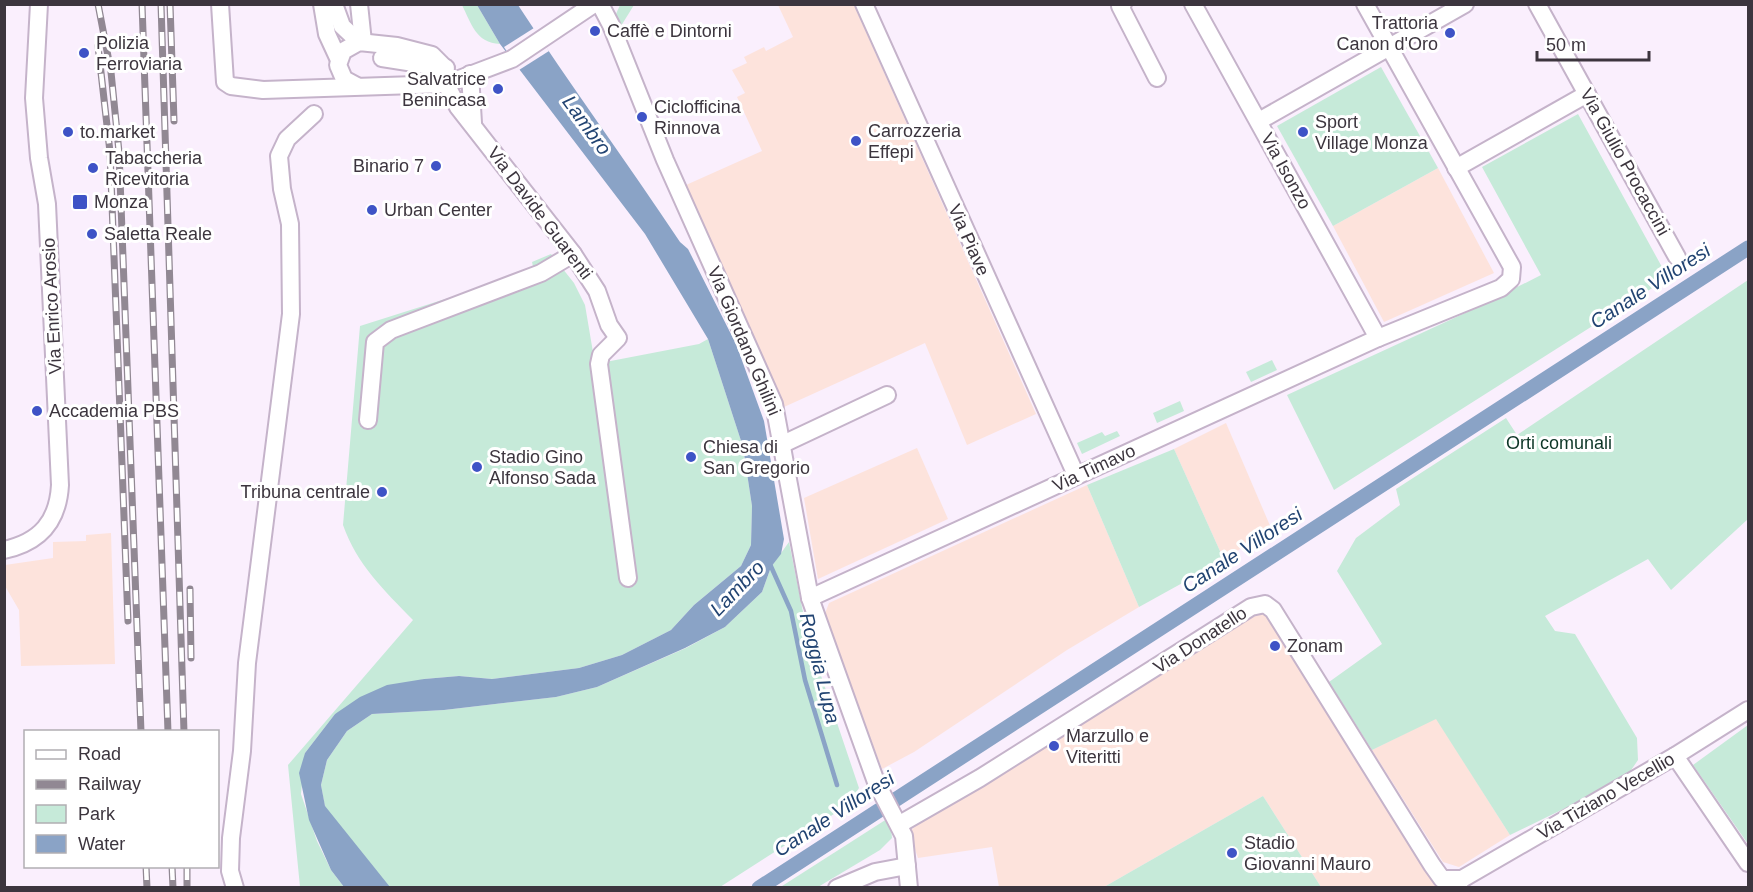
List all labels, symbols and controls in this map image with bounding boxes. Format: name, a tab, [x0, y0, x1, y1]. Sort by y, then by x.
place label: Trattoria Canon d'Oro	[1337, 13, 1439, 54]
place label: Caffè e Dintorni	[607, 21, 732, 41]
marker: Caffè e Dintorni	[588, 24, 602, 38]
scale bar	[1537, 24, 1650, 62]
marker: Trattoria Canon d'Oro	[1443, 26, 1457, 40]
place label: Polizia Ferroviaria	[96, 33, 183, 74]
text: 50 m	[1546, 35, 1586, 55]
marker: Polizia Ferroviaria	[77, 46, 91, 60]
place label: Salvatrice Benincasa	[402, 69, 487, 110]
marker: Salvatrice Benincasa	[491, 82, 505, 96]
street label: Via Giulio Procaccini	[1576, 85, 1674, 239]
water label: Lambro	[558, 91, 616, 159]
place label: Ciclofficina Rinnova	[654, 97, 742, 138]
marker: Ciclofficina Rinnova	[635, 110, 649, 124]
place label: Sport Village Monza	[1315, 112, 1429, 153]
place label: Carrozzeria Effepi	[868, 121, 962, 162]
place label: to.market	[80, 122, 155, 142]
marker: to.market	[61, 125, 75, 139]
marker: Sport Village Monza	[1296, 125, 1310, 139]
street label: Via Isonzo	[1257, 130, 1315, 212]
marker: Carrozzeria Effepi	[849, 134, 863, 148]
street label: Via Davide Guarenti	[484, 143, 596, 283]
place label: Tabaccheria Ricevitoria	[105, 148, 203, 189]
place label: Binario 7	[353, 156, 424, 176]
marker: Binario 7	[429, 159, 443, 173]
marker: Tabaccheria Ricevitoria	[86, 161, 100, 175]
place label: Monza	[94, 192, 149, 212]
marker: Monza	[71, 193, 89, 211]
place label: Urban Center	[384, 200, 492, 220]
street label: Via Piave	[944, 201, 994, 279]
marker: Urban Center	[365, 203, 379, 217]
place label: Saletta Reale	[104, 224, 212, 244]
marker: Saletta Reale	[85, 227, 99, 241]
street label: Via Enrico Arosio	[38, 237, 66, 375]
water label: Canale Villoresi	[1586, 239, 1715, 333]
street label: Via Giordano Ghilini	[704, 264, 784, 418]
place label: Accademia PBS	[49, 401, 179, 421]
marker: Accademia PBS	[30, 404, 44, 418]
park label: Orti comunali	[1506, 433, 1612, 453]
place label: Chiesa di San Gregorio	[703, 437, 810, 478]
street label: Via Timavo	[1050, 440, 1138, 496]
place label: Stadio Gino Alfonso Sada	[489, 447, 597, 488]
marker: Chiesa di San Gregorio	[684, 450, 698, 464]
marker: Stadio Gino Alfonso Sada	[470, 460, 484, 474]
place label: Tribuna centrale	[241, 482, 370, 502]
marker: Tribuna centrale	[375, 485, 389, 499]
water label: Canale Villoresi	[1178, 503, 1307, 597]
water label: Lambro	[706, 556, 768, 620]
street label: Via Donatello	[1150, 603, 1250, 677]
water label: Roggia Lupa	[796, 610, 844, 726]
place label: Zonam	[1287, 636, 1343, 656]
marker: Zonam	[1268, 639, 1282, 653]
place label: Marzullo e Viteritti	[1066, 726, 1149, 767]
legend	[24, 730, 219, 868]
marker: Marzullo e Viteritti	[1047, 739, 1061, 753]
text: Road	[78, 744, 121, 764]
street label: Via Tiziano Vecellio	[1534, 749, 1678, 843]
water label: Canale Villoresi	[770, 767, 899, 861]
text: Railway	[78, 774, 141, 794]
text: Park	[78, 804, 116, 824]
place label: Stadio Giovanni Mauro	[1244, 833, 1371, 874]
text: Water	[78, 834, 125, 854]
marker: Stadio Giovanni Mauro	[1225, 846, 1239, 860]

